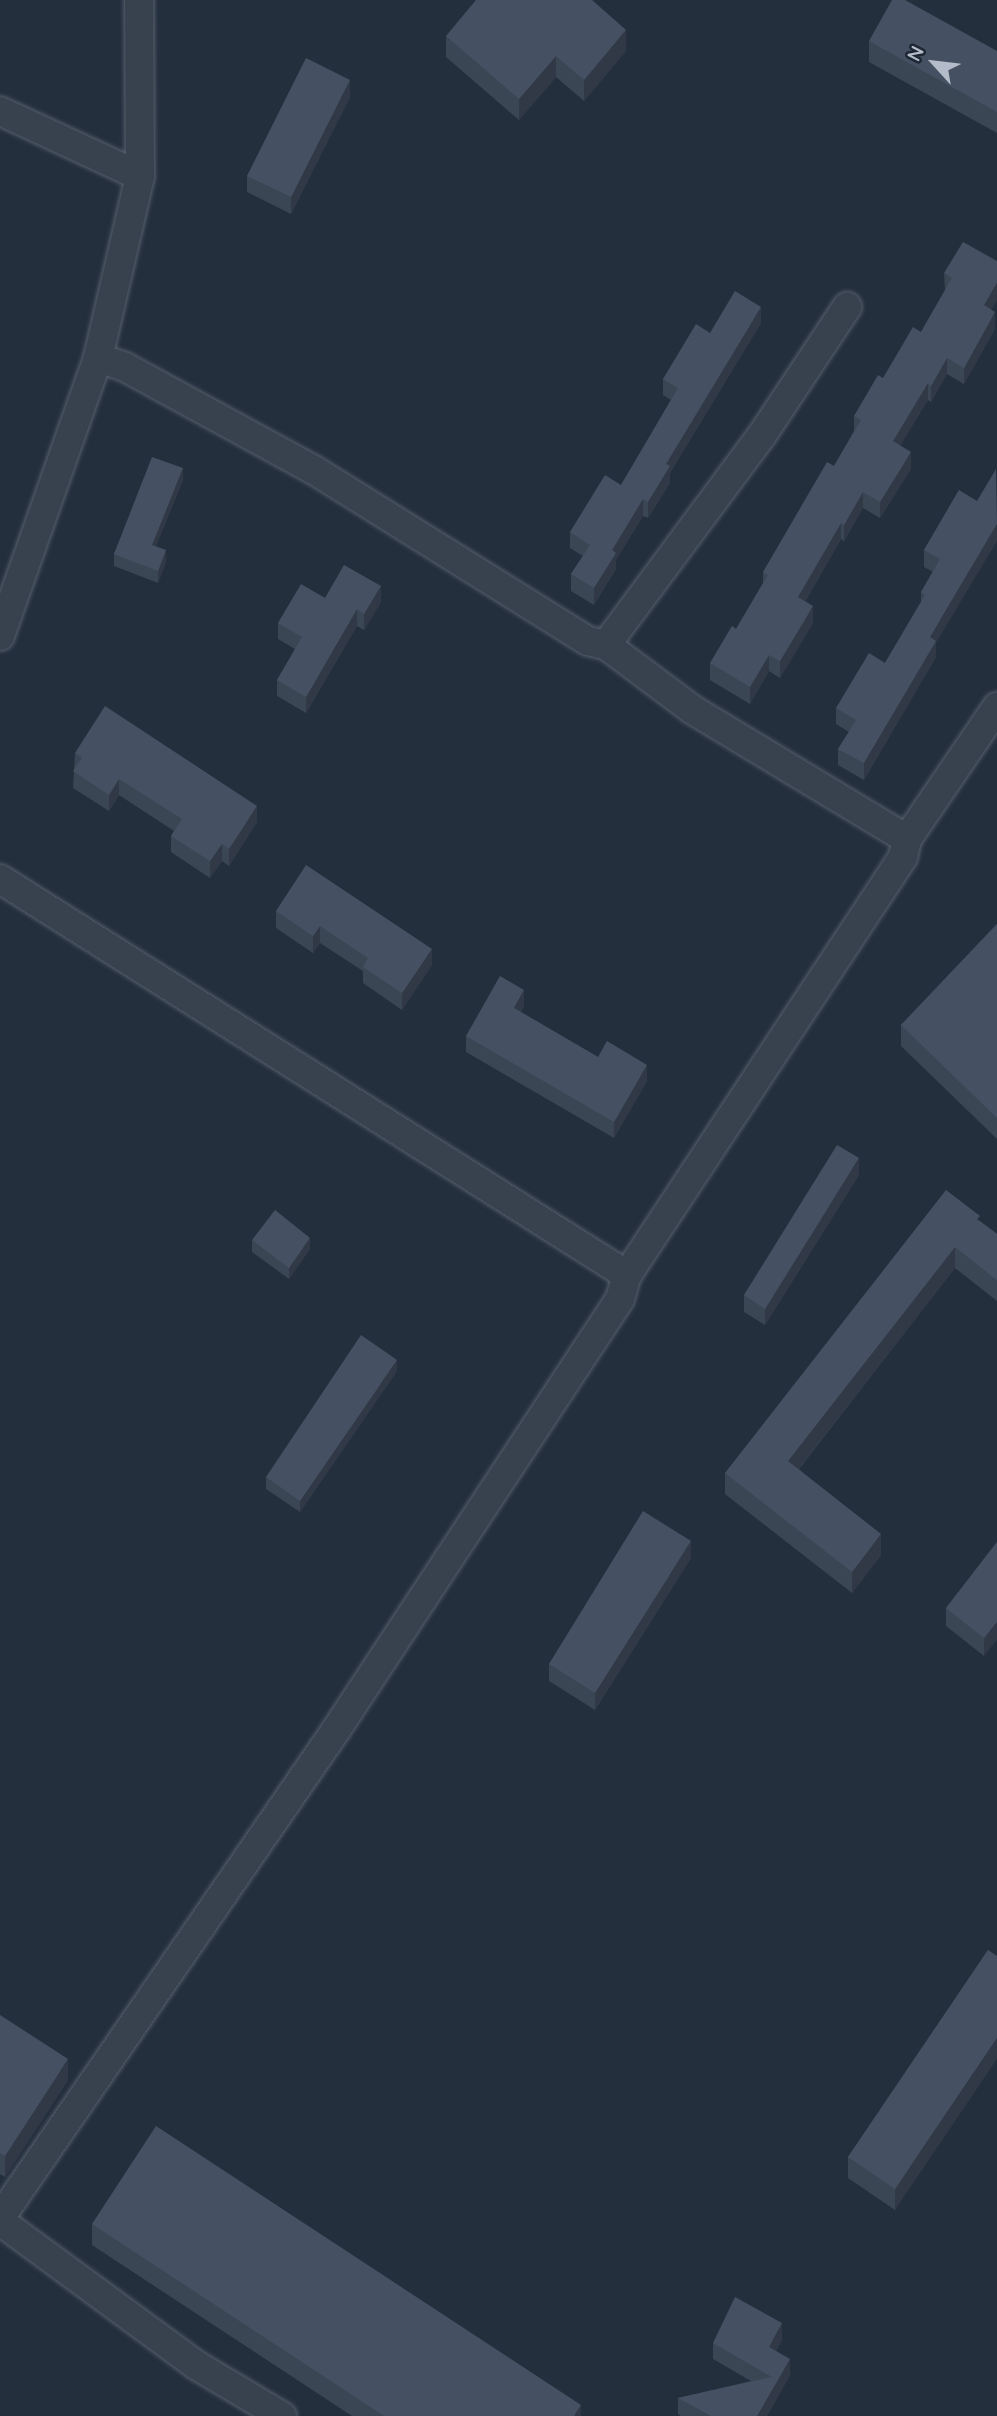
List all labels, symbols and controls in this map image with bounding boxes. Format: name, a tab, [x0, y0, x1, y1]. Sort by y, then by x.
north arrow	[899, 28, 969, 98]
text: N	[901, 42, 929, 65]

